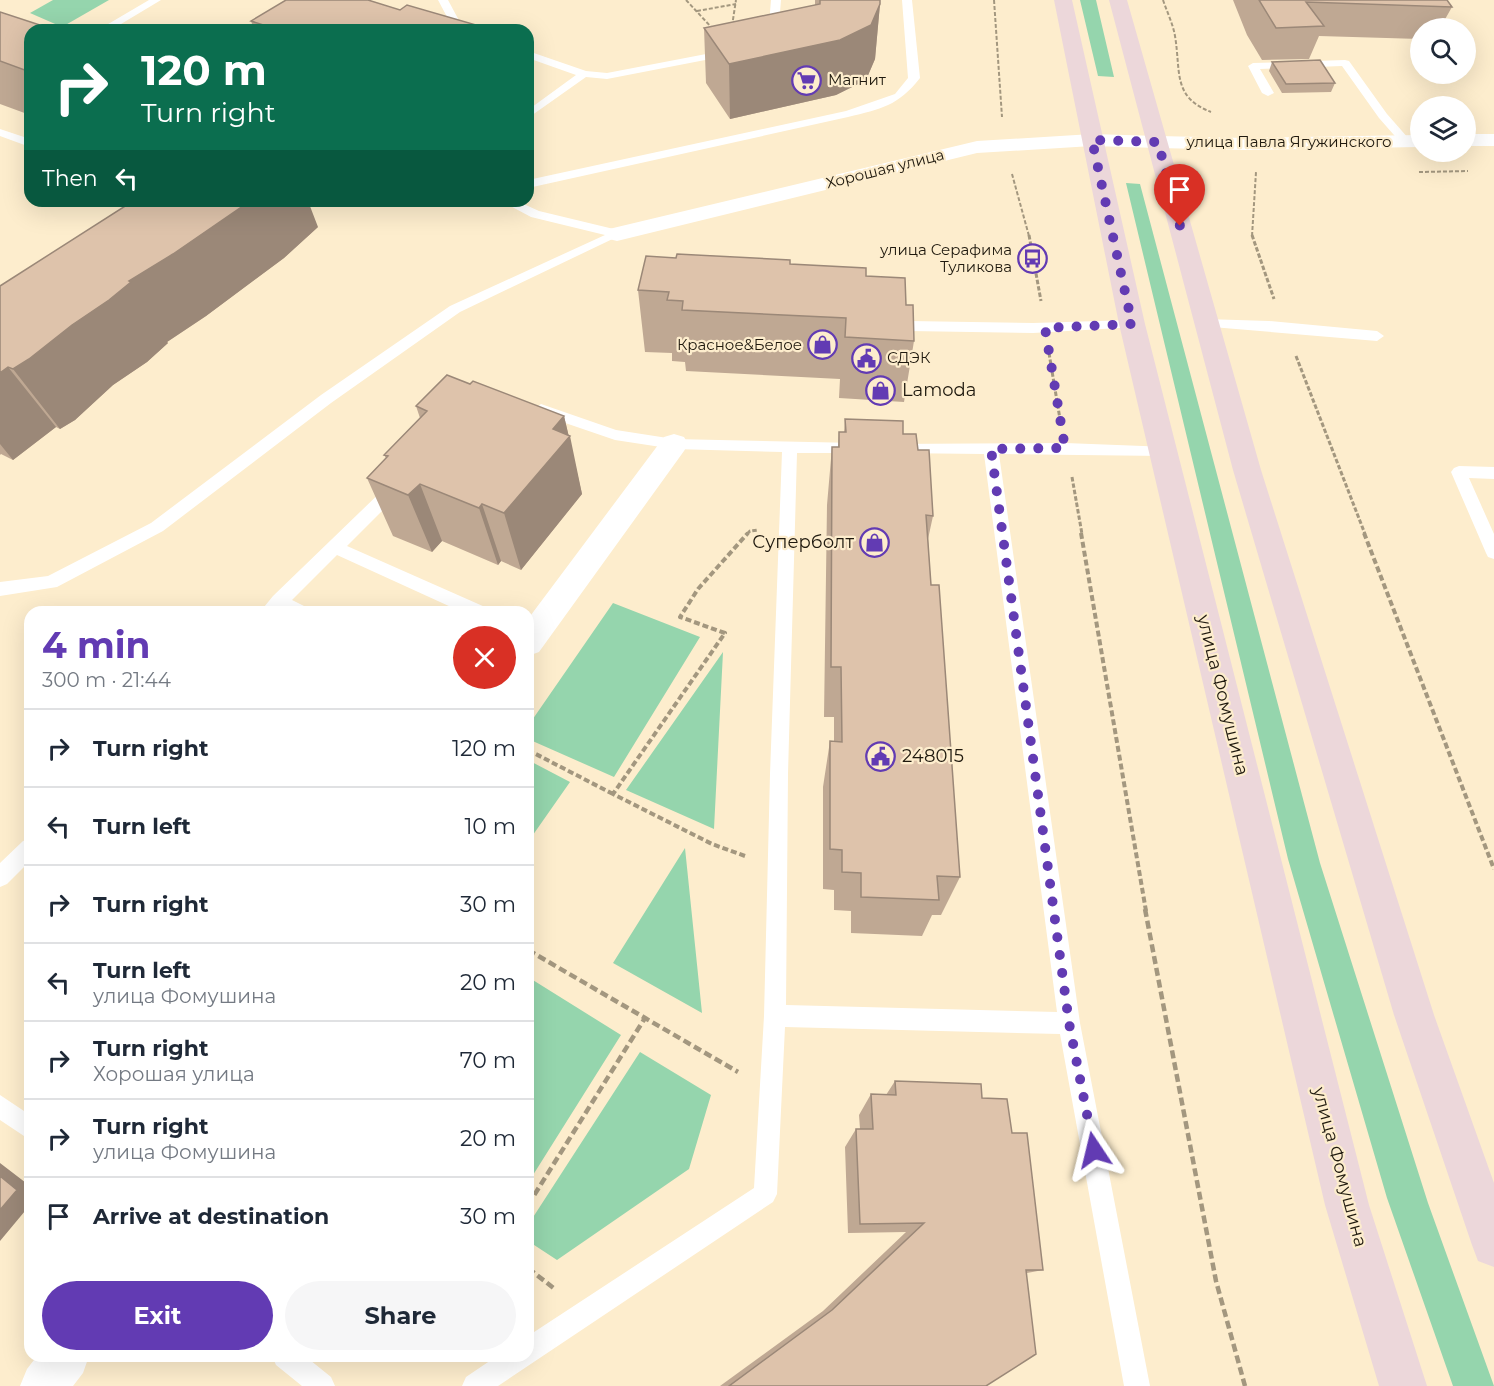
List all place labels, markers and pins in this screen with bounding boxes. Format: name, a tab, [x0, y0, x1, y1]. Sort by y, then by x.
supermarket icon: Магнит	[791, 64, 823, 96]
place label: Магнит	[828, 70, 887, 89]
pin	[1154, 164, 1205, 226]
place label: улица Серафима Туликова	[879, 240, 1012, 276]
bus stop icon: улица Серафима Туликова	[1017, 243, 1049, 275]
shop icon: Красное&Белое	[807, 329, 839, 361]
place label: Красное&Белое	[677, 335, 802, 354]
public building icon: СДЭК	[850, 342, 882, 374]
place label: СДЭК	[887, 348, 931, 367]
shop icon: Lamoda	[865, 374, 897, 406]
place label: Lamoda	[902, 379, 976, 401]
shop icon: Суперболт	[859, 526, 891, 558]
place label: Суперболт	[752, 531, 854, 553]
public building icon: 248015	[865, 740, 897, 772]
place label: 248015	[902, 745, 964, 767]

